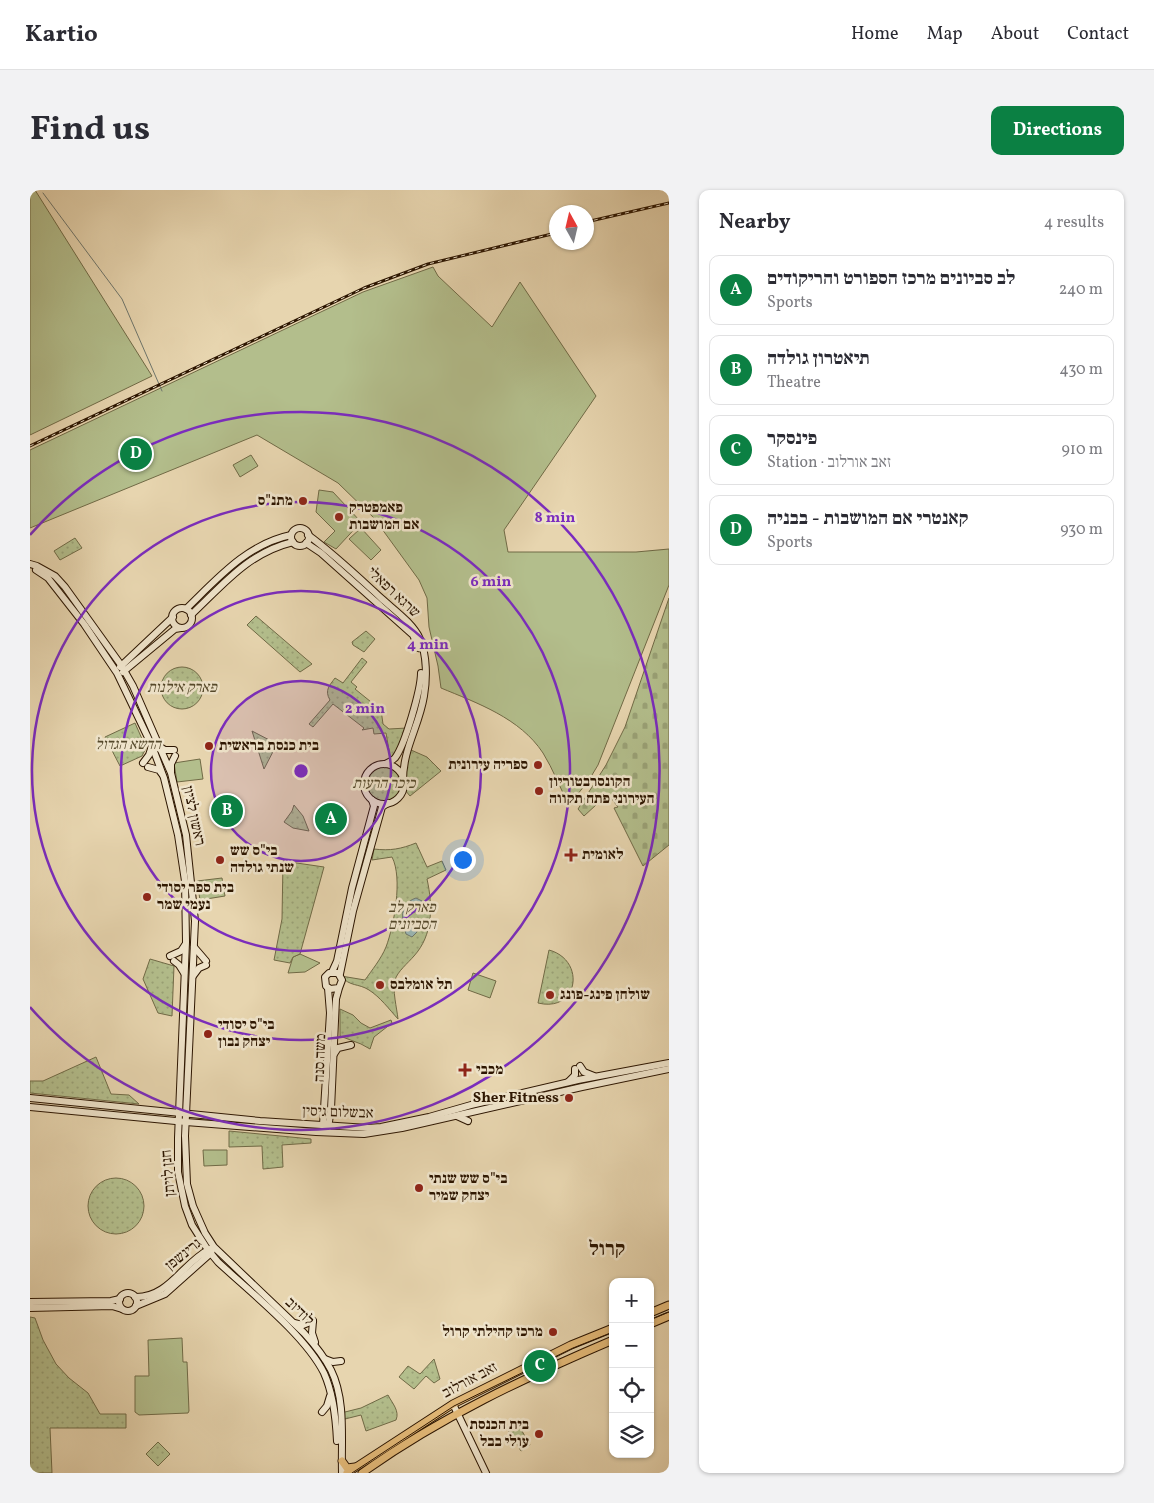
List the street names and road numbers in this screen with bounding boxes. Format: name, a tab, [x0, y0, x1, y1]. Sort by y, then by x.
street label: שרגא רפאלי	[362, 563, 424, 623]
street label: ראשון לציון	[176, 784, 210, 848]
street label: משה סנה	[310, 1033, 332, 1083]
street label: אבשלום גיסין	[302, 1101, 374, 1125]
street label: חנן לויתן	[157, 1149, 181, 1197]
street label: גרינשפן	[161, 1234, 207, 1276]
street label: לודיוב	[280, 1293, 318, 1331]
street label: זאב אורלוב	[439, 1358, 501, 1404]

